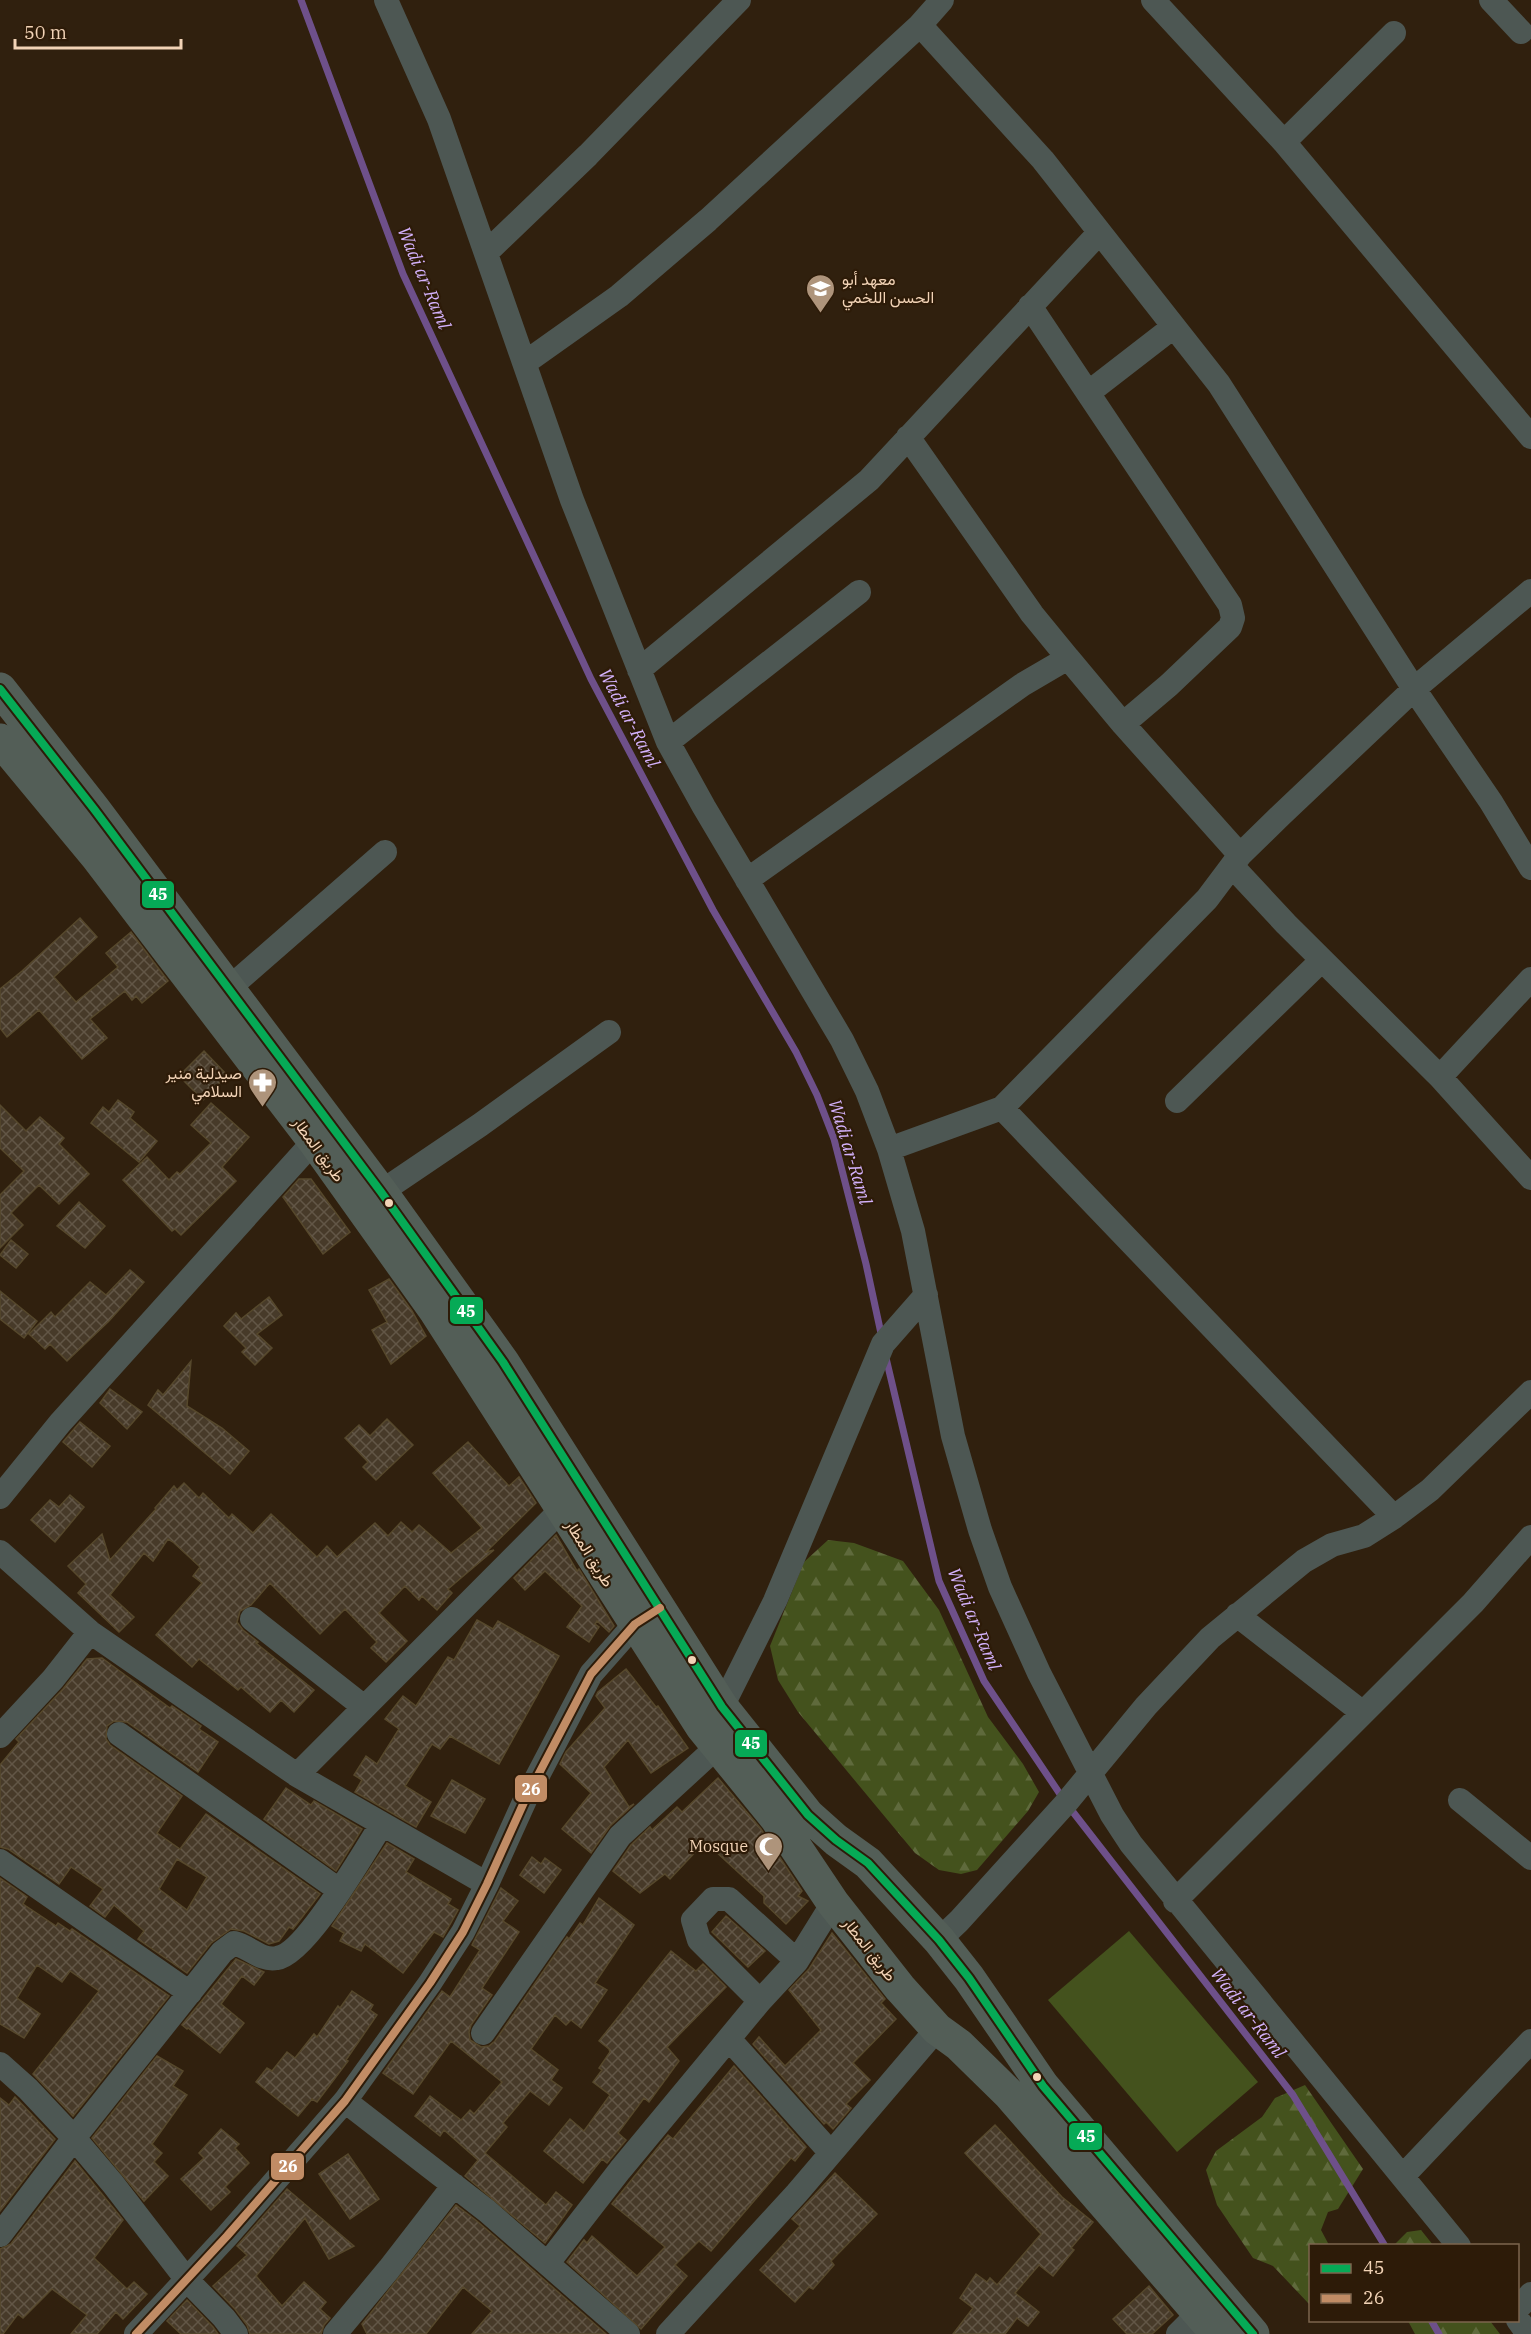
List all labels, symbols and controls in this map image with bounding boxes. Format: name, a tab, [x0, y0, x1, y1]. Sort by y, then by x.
scale bar	[15, 12, 182, 50]
text: 50 m	[24, 21, 67, 44]
water label: Wadi ar-Raml	[393, 223, 457, 333]
place label: معهد أبو الحسن اللخمي	[842, 269, 934, 311]
school or university icon: معهد أبو الحسن اللخمي	[805, 272, 837, 314]
water label: Wadi ar-Raml	[594, 664, 666, 772]
line badge: 45	[141, 880, 175, 909]
text: 45	[148, 884, 168, 904]
place label: صيدلية منير السلامي	[164, 1063, 242, 1105]
pharmacy icon: صيدلية منير السلامي	[247, 1066, 279, 1108]
water label: Wadi ar-Raml	[824, 1096, 878, 1208]
street label: طريق المطار	[287, 1112, 349, 1186]
unlabelled marker	[383, 1197, 395, 1209]
line badge: 45	[449, 1296, 484, 1325]
text: 45	[456, 1301, 476, 1321]
street label: طريق المطار	[560, 1515, 619, 1591]
water label: Wadi ar-Raml	[943, 1564, 1007, 1674]
unlabelled marker	[686, 1654, 698, 1666]
line badge: 45	[734, 1729, 768, 1758]
text: 45	[741, 1733, 761, 1753]
line badge: 26	[514, 1774, 548, 1803]
text: 26	[521, 1779, 541, 1799]
mosque icon: Mosque	[753, 1830, 785, 1872]
place label: Mosque	[689, 1836, 748, 1856]
street label: طريق المطار	[837, 1912, 901, 1986]
water label: Wadi ar-Raml	[1206, 1963, 1292, 2064]
unlabelled marker	[1031, 2071, 1043, 2083]
line badge: 45	[1068, 2122, 1103, 2151]
text: 45	[1076, 2126, 1096, 2146]
line badge: 26	[270, 2152, 305, 2181]
text: 26	[278, 2156, 298, 2176]
legend	[1309, 2244, 1519, 2322]
text: 45	[1363, 2256, 1385, 2279]
text: 26	[1363, 2286, 1385, 2309]

